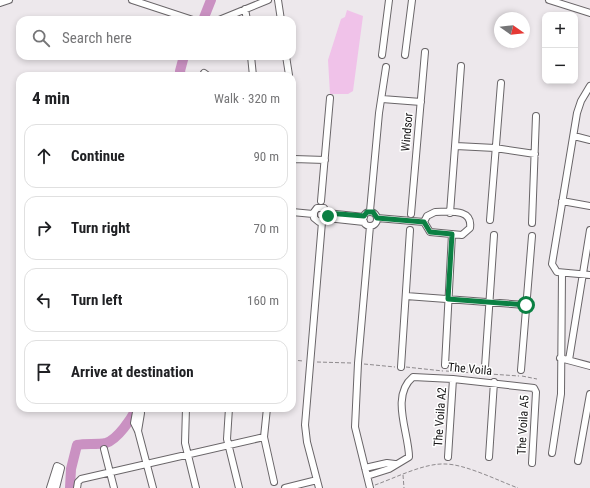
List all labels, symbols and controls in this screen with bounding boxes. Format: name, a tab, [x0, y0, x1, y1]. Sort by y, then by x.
north arrow	[494, 12, 530, 48]
map controls	[542, 12, 578, 84]
button: +	[542, 12, 578, 48]
search box	[16, 16, 296, 60]
icon: search	[30, 27, 52, 49]
text: Search here	[62, 29, 132, 47]
button: −	[542, 48, 578, 84]
text: 4 min	[32, 88, 70, 108]
text: Walk · 320 m	[214, 91, 280, 106]
street label: Windsor	[398, 112, 416, 152]
icon: ahead	[33, 145, 55, 167]
text: Continue	[71, 147, 125, 165]
text: 90 m	[253, 149, 279, 164]
route end	[319, 207, 337, 225]
icon: right	[33, 217, 55, 239]
text: Turn right	[71, 219, 130, 237]
text: 70 m	[253, 221, 279, 236]
icon: left	[33, 289, 55, 311]
text: Turn left	[71, 291, 122, 309]
text: 160 m	[247, 293, 279, 308]
route start	[517, 296, 535, 314]
street label: The Voila	[447, 360, 493, 378]
icon: arrive	[33, 361, 55, 383]
text: Arrive at destination	[71, 363, 194, 381]
street label: The Voila A2	[431, 387, 449, 447]
street label: The Voila A5	[514, 395, 532, 455]

